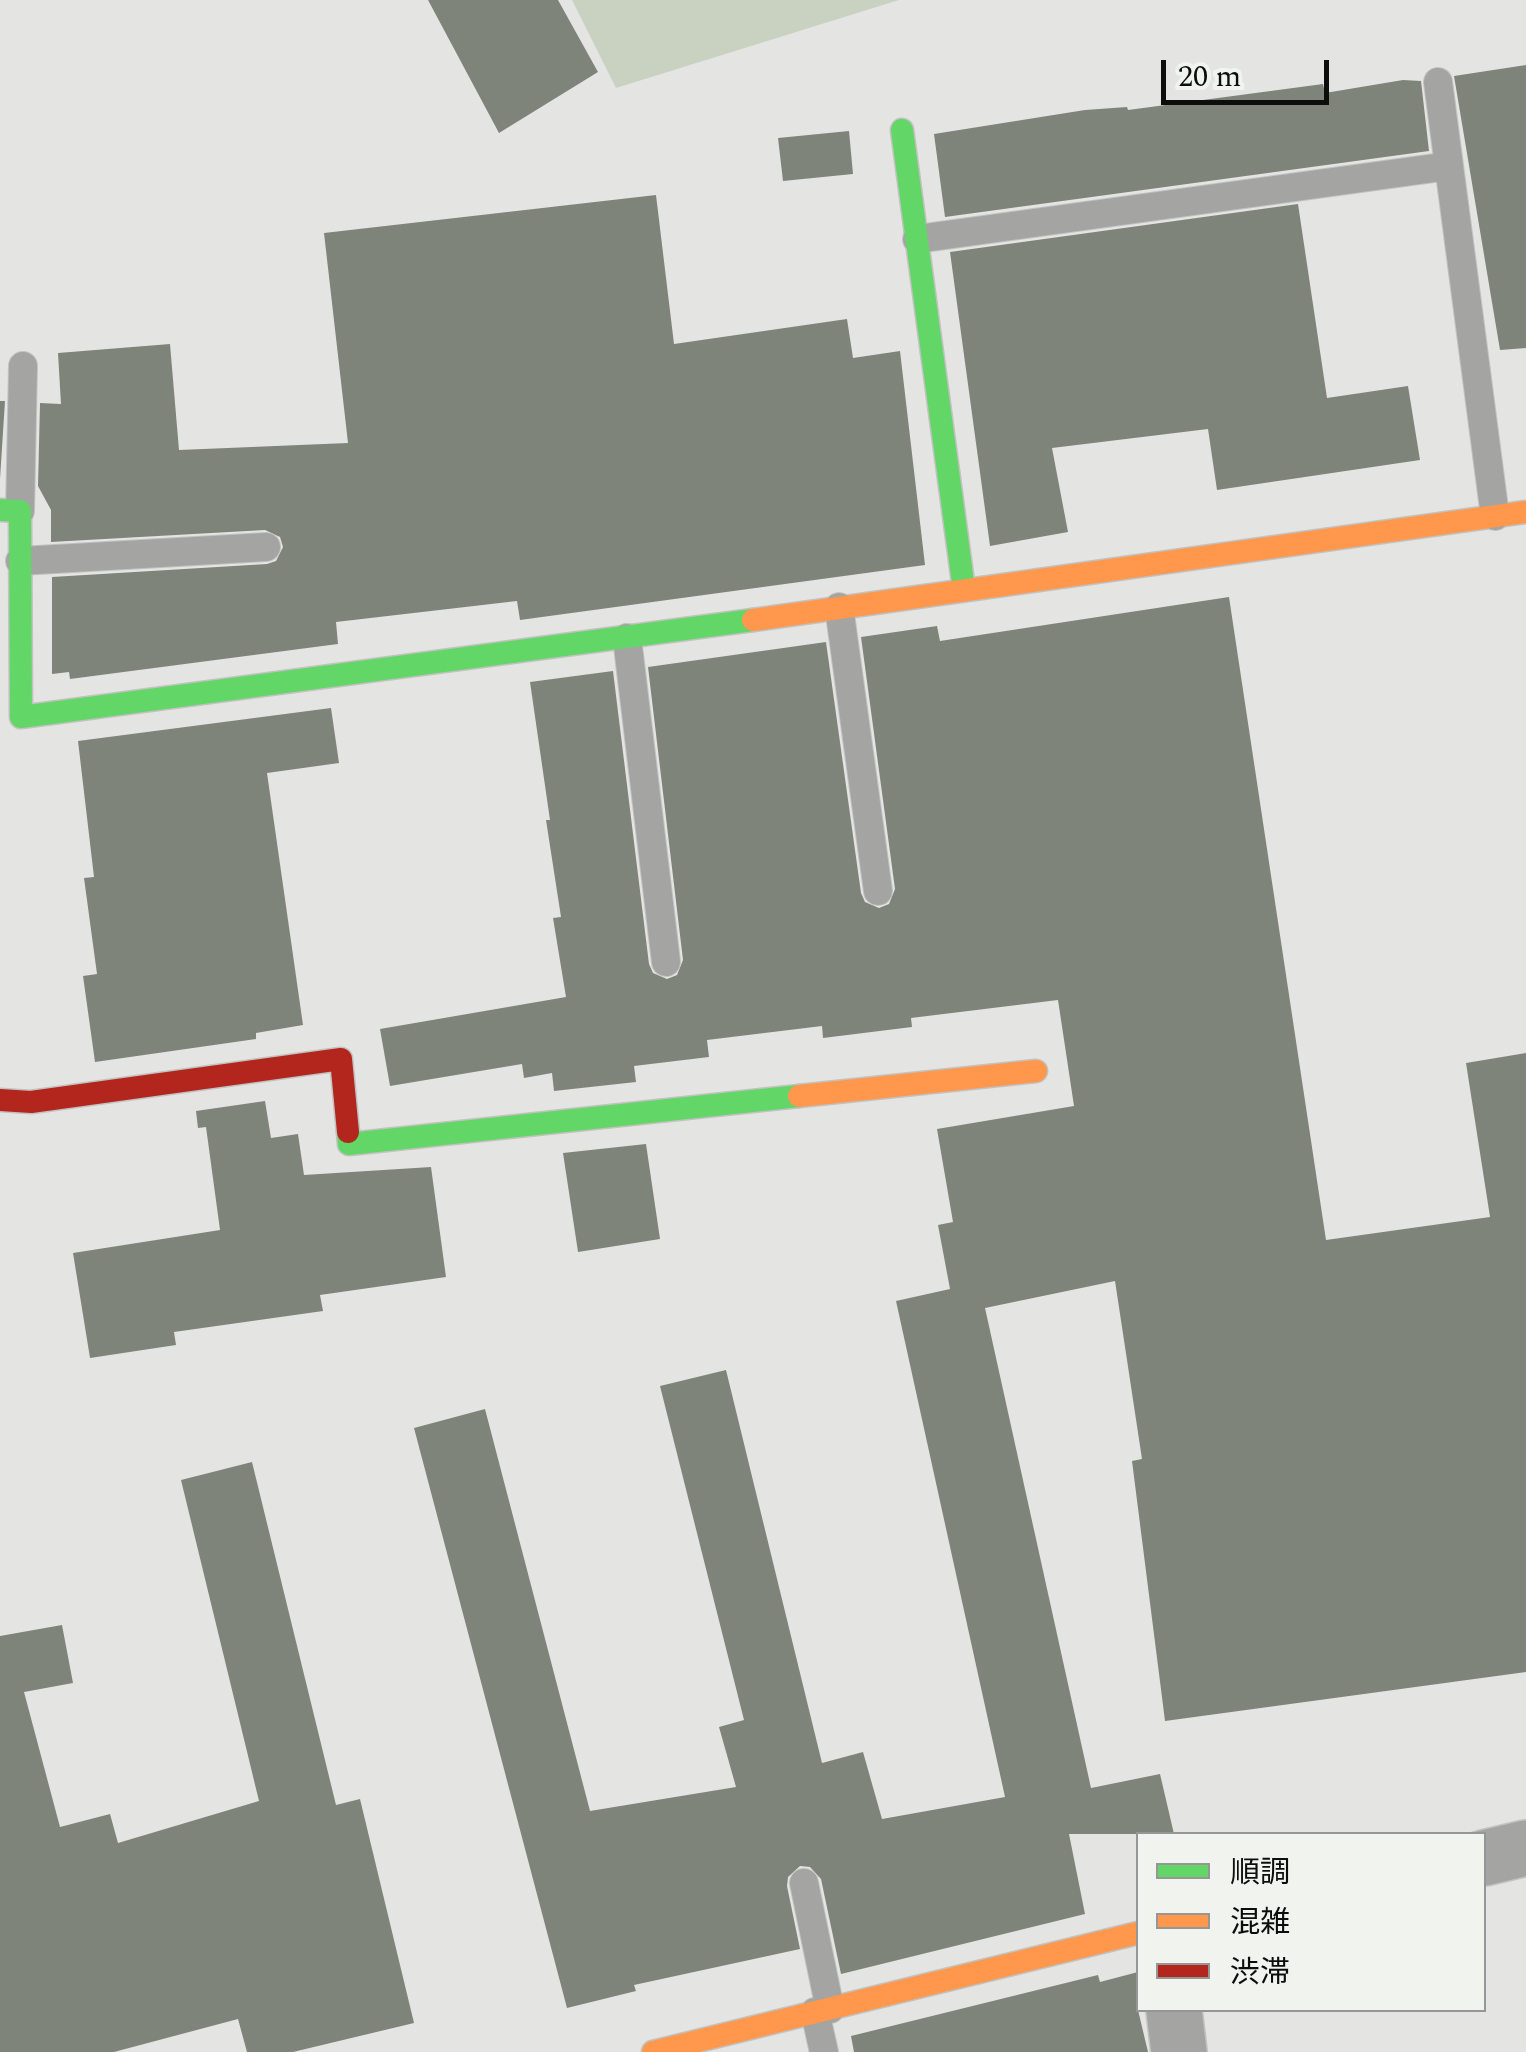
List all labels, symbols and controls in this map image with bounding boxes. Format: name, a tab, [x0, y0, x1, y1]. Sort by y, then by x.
scale bar	[1166, 40, 1334, 102]
text: 20 m	[1178, 54, 1241, 100]
legend	[1136, 1832, 1486, 2012]
text: 順調	[1230, 1850, 1290, 1896]
text: 混雑	[1230, 1900, 1290, 1946]
text: 渋滞	[1230, 1950, 1290, 1996]

